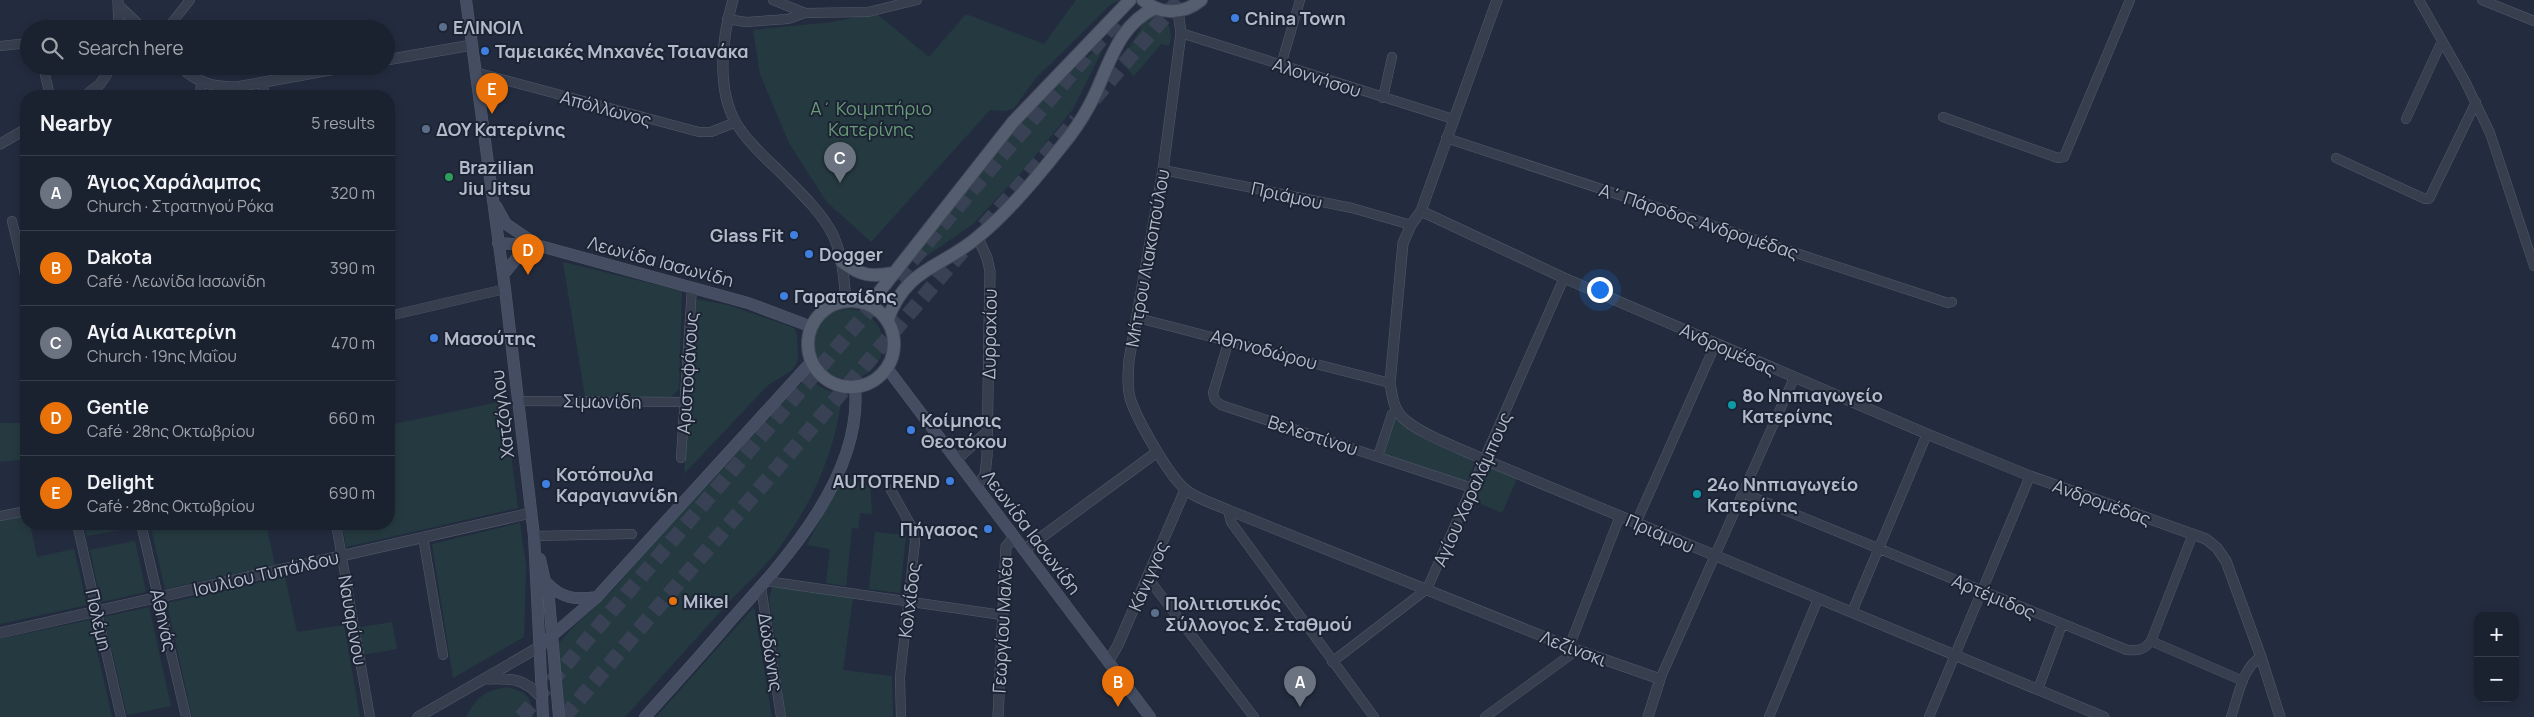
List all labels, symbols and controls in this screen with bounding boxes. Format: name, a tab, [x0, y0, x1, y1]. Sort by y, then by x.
place label: China Town	[1245, 6, 1346, 30]
marker: China Town	[1229, 12, 1241, 24]
place label: ΕΛΙΝΟΙΛ	[453, 15, 524, 39]
search box	[20, 20, 395, 75]
marker: ΕΛΙΝΟΙΛ	[437, 21, 449, 33]
icon: search	[38, 34, 66, 62]
text: Search here	[78, 35, 184, 61]
place label: Ταμειακές Μηχανές Τσιανάκα	[495, 39, 749, 63]
marker: Ταμειακές Μηχανές Τσιανάκα	[479, 45, 491, 57]
street label: Αλοννήσου	[1270, 51, 1364, 103]
pin: E	[476, 73, 508, 114]
street label: Απόλλωνος	[558, 84, 654, 132]
park label: Α΄ Κοιμητήριο Κατερίνης	[810, 96, 932, 141]
text: Nearby	[40, 109, 112, 137]
text: 5 results	[311, 112, 375, 134]
place label: ΔΟΥ Κατερίνης	[436, 117, 565, 141]
marker: ΔΟΥ Κατερίνης	[420, 123, 432, 135]
pin: C	[824, 142, 856, 183]
place label: Brazilian Jiu Jitsu	[459, 155, 534, 200]
street label: Μήτρου Λιακοπούλου	[1120, 167, 1174, 349]
text: Άγιος Χαράλαμπος	[87, 169, 261, 195]
marker: Brazilian Jiu Jitsu	[443, 171, 455, 183]
street label: Πριάμου	[1249, 176, 1325, 214]
street label: Α΄ Πάροδος Ανδρομέδας	[1596, 177, 1802, 265]
text: A	[51, 182, 61, 204]
text: 320 m	[331, 182, 375, 204]
text: Church · Στρατηγού Ρόκα	[87, 195, 274, 217]
place label: Glass Fit	[710, 223, 784, 247]
marker: Glass Fit	[788, 229, 800, 241]
street label: Λεωνίδα Ιασωνίδη	[586, 230, 736, 292]
pin: D	[512, 234, 544, 275]
place label: Dogger	[819, 242, 883, 266]
text: Dakota	[87, 244, 152, 270]
marker: Dogger	[803, 248, 815, 260]
text: B	[51, 257, 61, 279]
text: 390 m	[330, 257, 375, 279]
text: Café · Λεωνίδα Ιασωνίδη	[87, 270, 266, 292]
your location	[1587, 277, 1613, 303]
place label: Γαρατσίδης	[794, 284, 897, 308]
street label: Δυρραχίου	[976, 288, 1002, 380]
marker: Γαρατσίδης	[778, 290, 790, 302]
street label: Αριστοφάνους	[671, 311, 703, 435]
street label: Ανδρομέδας	[1676, 317, 1780, 381]
text: Αγία Αικατερίνη	[87, 319, 236, 345]
street label: Αθηνοδώρου	[1208, 323, 1320, 375]
place label: Μασούτης	[444, 326, 536, 350]
text: C	[50, 332, 62, 354]
text: 470 m	[331, 332, 375, 354]
marker: Μασούτης	[428, 332, 440, 344]
text: Church · 19ης Μαΐου	[87, 345, 237, 367]
street label: Χατζόγλου	[485, 369, 519, 459]
place label: 8ο Νηπιαγωγείο Κατερίνης	[1742, 383, 1883, 428]
street label: Σιμωνίδη	[562, 388, 642, 414]
text: Gentle	[87, 394, 149, 420]
marker: 8ο Νηπιαγωγείο Κατερίνης	[1726, 399, 1738, 411]
text: D	[50, 407, 62, 429]
text: 660 m	[329, 407, 375, 429]
place label: Κοίμησις Θεοτόκου	[921, 408, 1007, 453]
street label: Αγίου Χαραλάμπους	[1427, 408, 1517, 570]
street label: Βελεστίνου	[1265, 409, 1361, 461]
text: Café · 28ης Οκτωβρίου	[87, 420, 255, 442]
marker: Κοίμησις Θεοτόκου	[905, 424, 917, 436]
place label: Κοτόπουλα Καραγιαννίδη	[556, 462, 678, 507]
street label: Λεωνίδα Ιασωνίδη	[977, 465, 1087, 599]
text: Delight	[87, 469, 154, 495]
place label: AUTOTREND	[832, 469, 940, 493]
place label: 24ο Νηπιαγωγείο Κατερίνης	[1707, 472, 1858, 517]
street label: Ανδρομέδας	[2050, 473, 2154, 531]
marker: AUTOTREND	[944, 475, 956, 487]
marker: Κοτόπουλα Καραγιαννίδη	[540, 478, 552, 490]
text: E	[51, 482, 61, 504]
text: 690 m	[329, 482, 375, 504]
marker: 24ο Νηπιαγωγείο Κατερίνης	[1691, 488, 1703, 500]
text: Café · 28ης Οκτωβρίου	[87, 495, 255, 517]
street label: Πριάμου	[1622, 508, 1698, 558]
place label: Πήγασος	[900, 517, 978, 541]
marker: Πήγασος	[982, 523, 994, 535]
street label: Κάνιγγος	[1122, 537, 1174, 615]
street label: Ιουλίου Τυπάλδου	[191, 545, 341, 601]
street label: Γεωργίου Μαλέα	[986, 556, 1018, 694]
street label: Κολχίδος	[892, 561, 926, 639]
street label: Αρτέμιδος	[1949, 568, 2039, 624]
street label: Ναυαρίνου	[333, 573, 373, 667]
street label: Αθηνάς	[145, 586, 183, 654]
street label: Πολέμη	[80, 587, 118, 653]
place label: Mikel	[683, 589, 729, 613]
place label: Πολιτιστικός Σύλλογος Σ. Σταθμού	[1165, 591, 1352, 636]
marker: Mikel	[667, 595, 679, 607]
marker: Πολιτιστικός Σύλλογος Σ. Σταθμού	[1149, 607, 1161, 619]
street label: Δωδώνης	[753, 611, 789, 693]
map controls	[2474, 612, 2519, 702]
button: +	[2474, 612, 2519, 657]
street label: Λεζίνσκι	[1537, 624, 1611, 672]
button: −	[2474, 657, 2519, 702]
pin: B	[1102, 666, 1134, 707]
pin: A	[1284, 666, 1316, 707]

